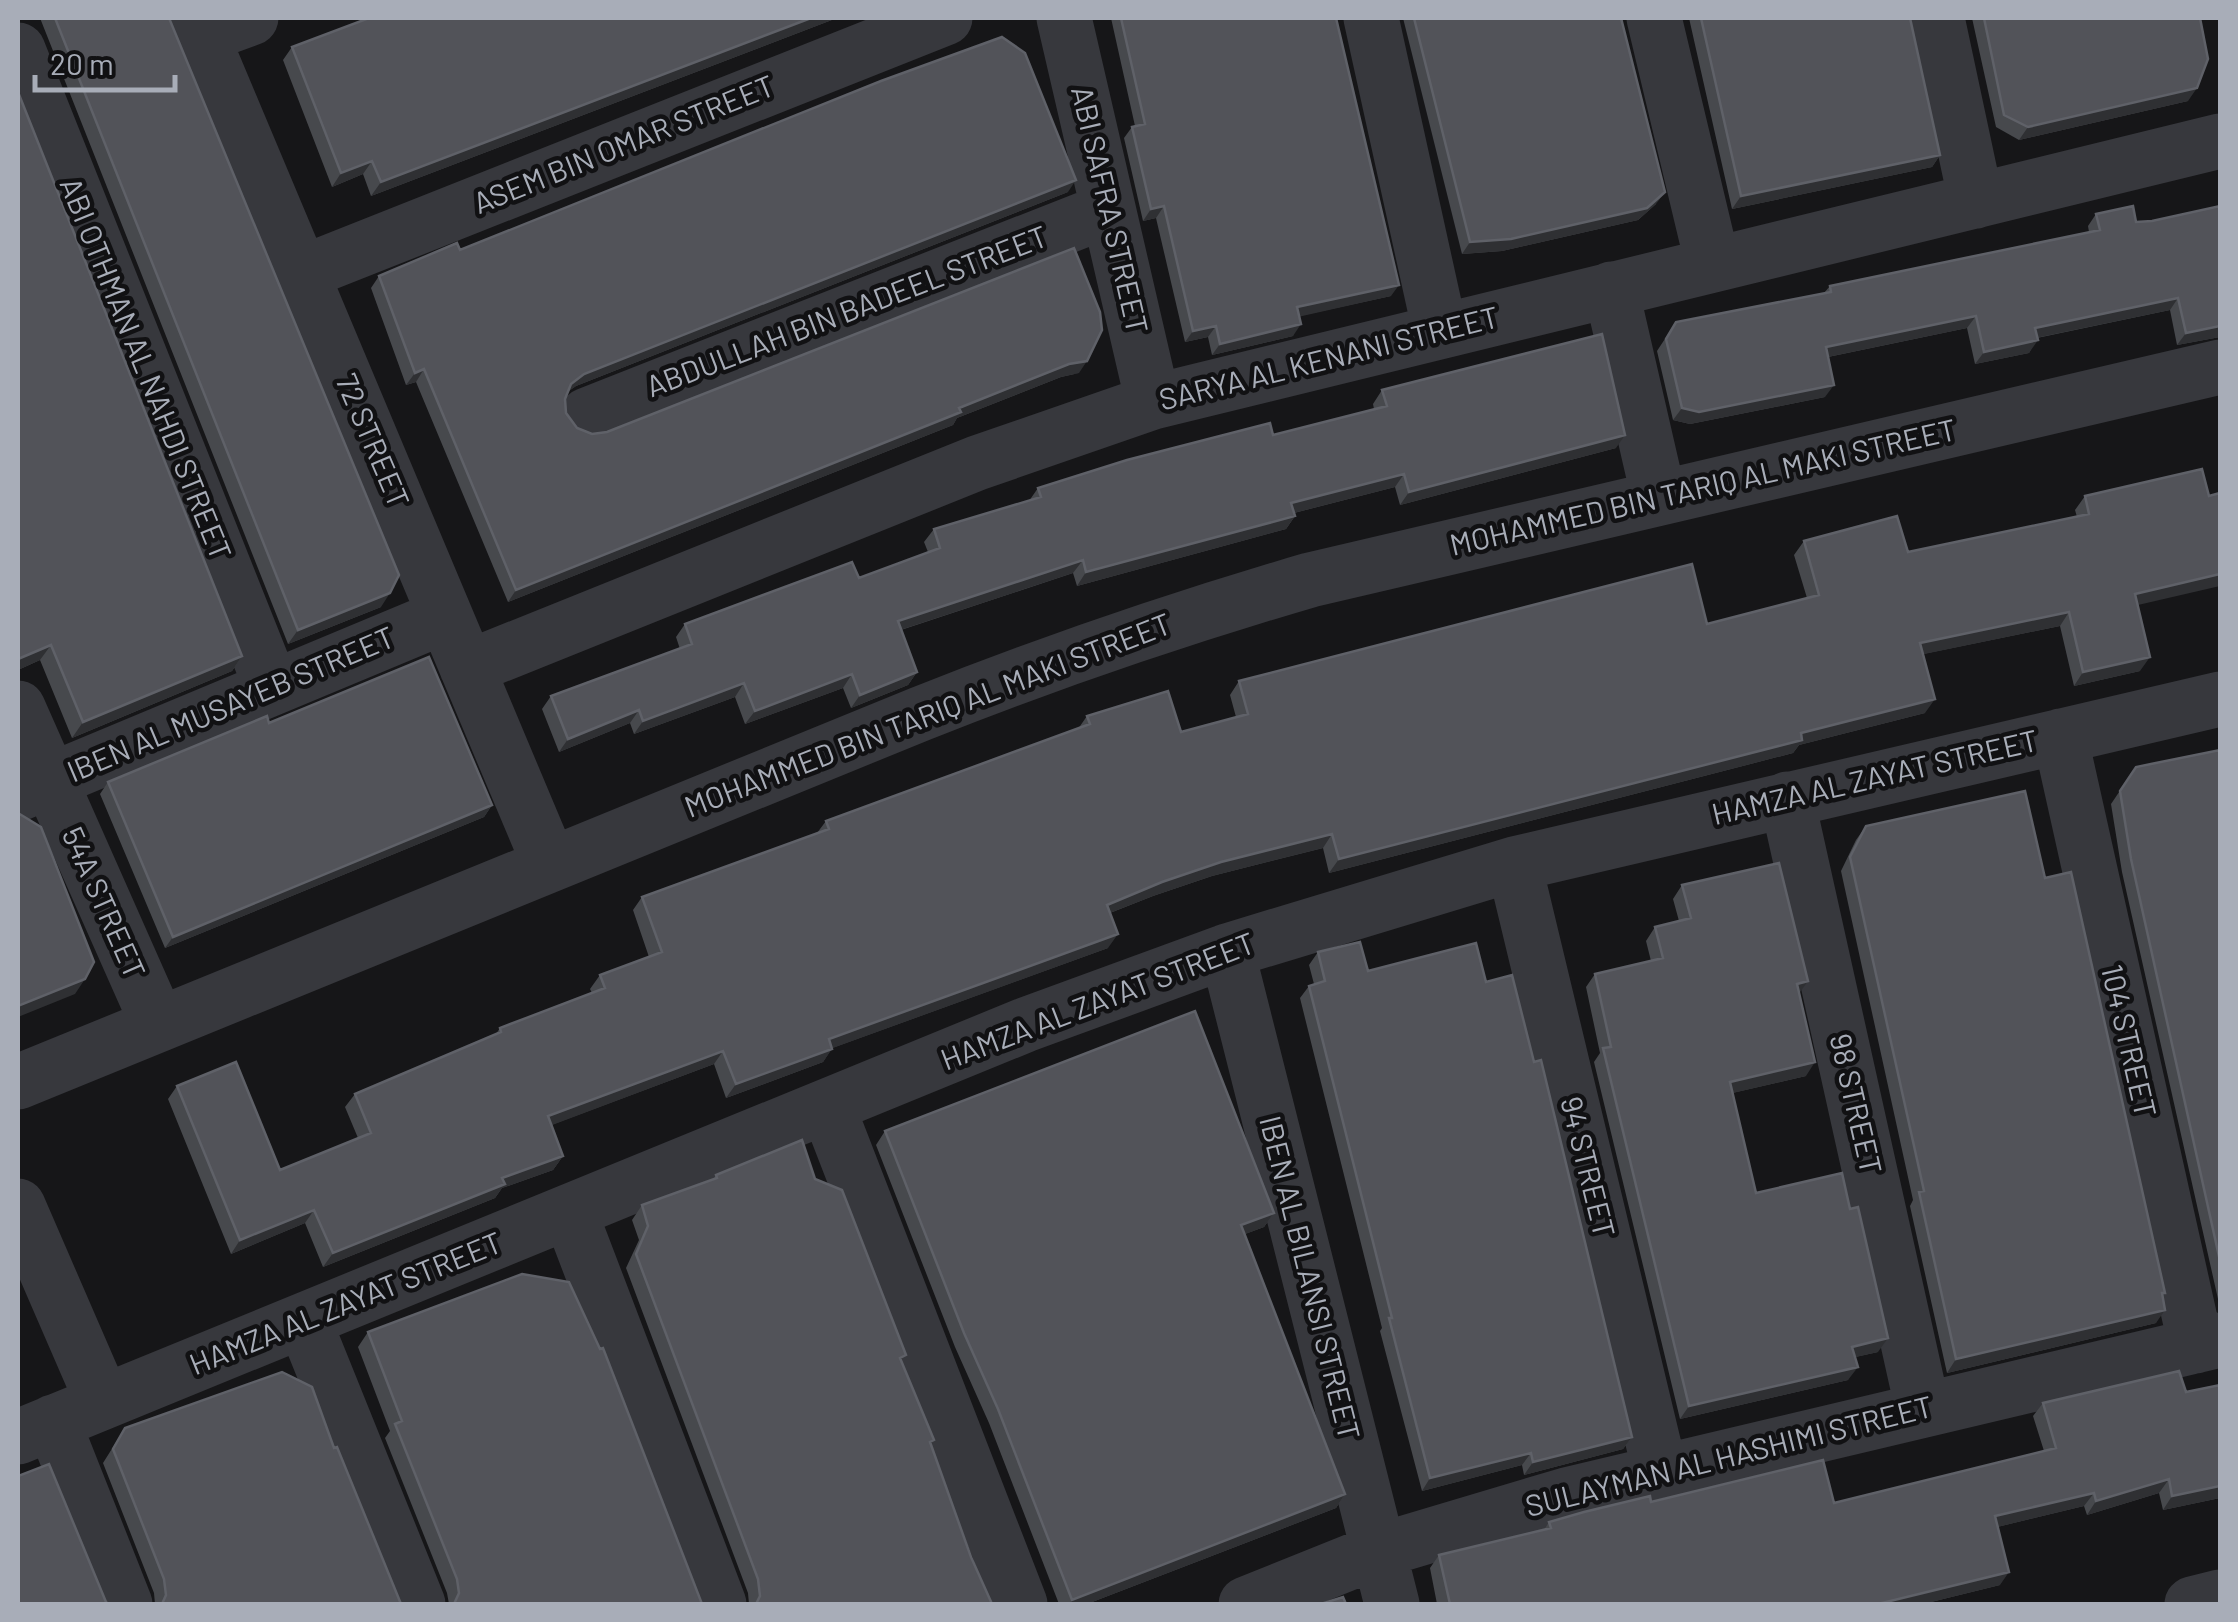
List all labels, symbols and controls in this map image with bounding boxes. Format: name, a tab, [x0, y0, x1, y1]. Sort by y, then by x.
scale bar	[35, 30, 175, 92]
text: 20 m	[50, 45, 114, 81]
street label: ASEM BIN OMAR STREET	[467, 66, 779, 220]
street label: ABI SAFRA STREET	[1065, 82, 1157, 337]
street label: ABI OTHMAN AL NAHDI STREET	[54, 172, 240, 565]
street label: ABDULLAH BIN BADEEL STREET	[641, 217, 1052, 403]
street label: SARYA AL KENANI STREET	[1155, 297, 1502, 417]
street label: 72 STREET	[330, 368, 418, 513]
street label: MOHAMMED BIN TARIQ AL MAKI STREET	[1446, 410, 1959, 562]
street label: MOHAMMED BIN TARIQ AL MAKI STREET	[679, 604, 1176, 824]
street label: IBEN AL MUSAYEB STREET	[61, 618, 399, 788]
street label: HAMZA AL ZAYAT STREET	[1708, 721, 2041, 831]
street label: 54A STREET	[55, 821, 154, 983]
street label: HAMZA AL ZAYAT STREET	[935, 924, 1259, 1077]
street label: 104 STREET	[2095, 961, 2165, 1120]
street label: 98 STREET	[1823, 1030, 1891, 1177]
street label: 94 STREET	[1554, 1092, 1624, 1241]
street label: IBEN AL BILANSI STREET	[1253, 1112, 1369, 1443]
street label: HAMZA AL ZAYAT STREET	[184, 1223, 507, 1381]
street label: SULAYMAN AL HASHIMI STREET	[1521, 1387, 1936, 1523]

